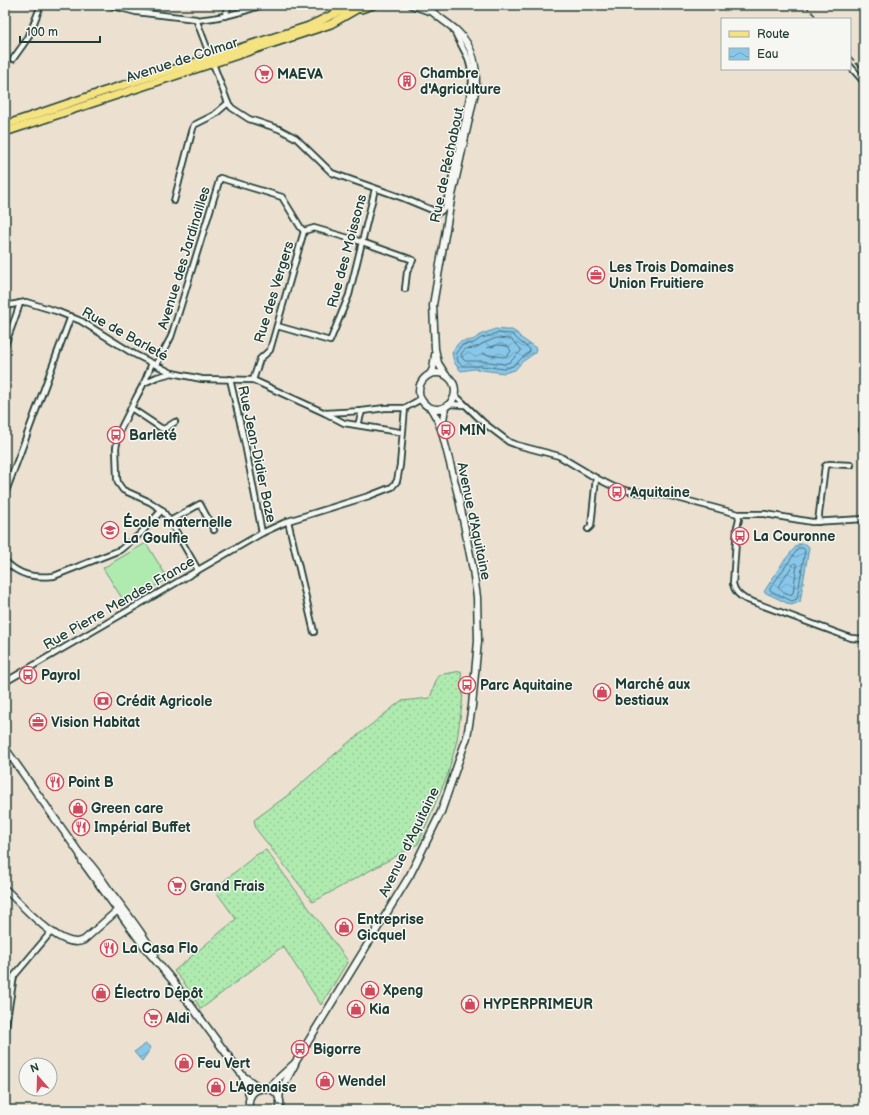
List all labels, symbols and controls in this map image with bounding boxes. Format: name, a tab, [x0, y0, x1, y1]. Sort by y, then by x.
scale bar	[20, 18, 100, 44]
legend	[721, 18, 851, 70]
text: 100 m	[26, 25, 58, 40]
text: Route	[757, 27, 789, 42]
street label: Avenue de Colmar	[124, 34, 241, 86]
text: Eau	[757, 47, 778, 62]
supermarket icon: MAEVA	[254, 64, 274, 84]
place label: Chambre d'Agriculture	[420, 65, 501, 98]
place label: MAEVA	[277, 66, 323, 83]
building icon: Chambre d'Agriculture	[397, 71, 417, 91]
street label: Rue de Péchabout	[426, 105, 468, 224]
street label: Avenue des Jardinailles	[154, 184, 214, 332]
street label: Rue des Moissons	[324, 192, 370, 310]
street label: Rue des Vergers	[250, 239, 298, 345]
place label: Les Trois Domaines Union Fruitiere	[609, 259, 734, 292]
office icon: Les Trois Domaines Union Fruitiere	[586, 265, 606, 285]
street label: Rue de Barleté	[79, 303, 172, 365]
street label: Rue Jean-Didier Baze	[234, 384, 280, 524]
bus stop icon: MIN	[436, 420, 456, 440]
place label: MIN	[459, 422, 486, 439]
bus stop icon: Barleté	[106, 425, 126, 445]
place label: Barleté	[129, 427, 178, 444]
street label: Avenue d'Aquitaine	[453, 461, 495, 581]
bus stop icon: Aquitaine	[607, 482, 627, 502]
place label: Aquitaine	[629, 484, 690, 501]
place label: École maternelle La Goulfie	[123, 512, 232, 547]
school or university icon: École maternelle La Goulfie	[100, 520, 120, 540]
bus stop icon: La Couronne	[730, 526, 750, 546]
place label: La Couronne	[753, 528, 835, 545]
street label: Rue Pierre Mendes France	[40, 553, 198, 653]
bus stop icon: Payrol	[18, 665, 38, 685]
place label: Payrol	[41, 667, 80, 684]
bus stop icon: Parc Aquitaine	[457, 675, 477, 695]
place label: Marché aux bestiaux	[615, 676, 691, 709]
place label: Parc Aquitaine	[480, 677, 573, 694]
shop icon: Marché aux bestiaux	[592, 682, 612, 702]
bank icon: Crédit Agricole	[93, 691, 113, 711]
place label: Crédit Agricole	[116, 693, 212, 710]
office icon: Vision Habitat	[28, 712, 48, 732]
place label: Vision Habitat	[51, 714, 140, 731]
restaurant icon: Point B	[45, 772, 65, 792]
place label: Point B	[68, 774, 114, 791]
street label: Avenue d'Aquitaine	[375, 784, 443, 900]
shop icon: Green care	[68, 798, 88, 818]
place label: Green care	[91, 800, 163, 817]
restaurant icon: Impérial Buffet	[71, 817, 91, 837]
place label: Impérial Buffet	[94, 819, 191, 836]
supermarket icon: Grand Frais	[167, 876, 187, 896]
place label: Grand Frais	[190, 878, 265, 895]
place label: Entreprise Gicquel	[357, 911, 424, 944]
shop icon: Entreprise Gicquel	[334, 917, 354, 937]
restaurant icon: La Casa Flo	[99, 938, 119, 958]
place label: La Casa Flo	[122, 940, 198, 957]
shop icon: Xpeng	[360, 980, 380, 1000]
place label: Xpeng	[383, 982, 423, 999]
shop icon: Électro Dépôt	[91, 983, 111, 1003]
place label: Électro Dépôt	[114, 983, 203, 1002]
shop icon: HYPERPRIMEUR	[460, 994, 480, 1014]
place label: HYPERPRIMEUR	[483, 996, 593, 1013]
shop icon: Kia	[346, 999, 366, 1019]
place label: Kia	[369, 1001, 390, 1018]
supermarket icon: Aldi	[143, 1008, 163, 1028]
place label: Aldi	[165, 1010, 190, 1027]
bus stop icon: Bigorre	[290, 1039, 310, 1059]
place label: Bigorre	[313, 1041, 361, 1058]
shop icon: Feu Vert	[174, 1053, 194, 1073]
place label: Feu Vert	[197, 1055, 250, 1072]
north arrow	[18, 1057, 58, 1097]
text: N	[29, 1061, 41, 1076]
shop icon: Wendel	[315, 1071, 335, 1091]
place label: Wendel	[338, 1073, 386, 1090]
shop icon: L'Agenaise	[206, 1077, 226, 1097]
place label: L'Agenaise	[229, 1079, 296, 1096]

